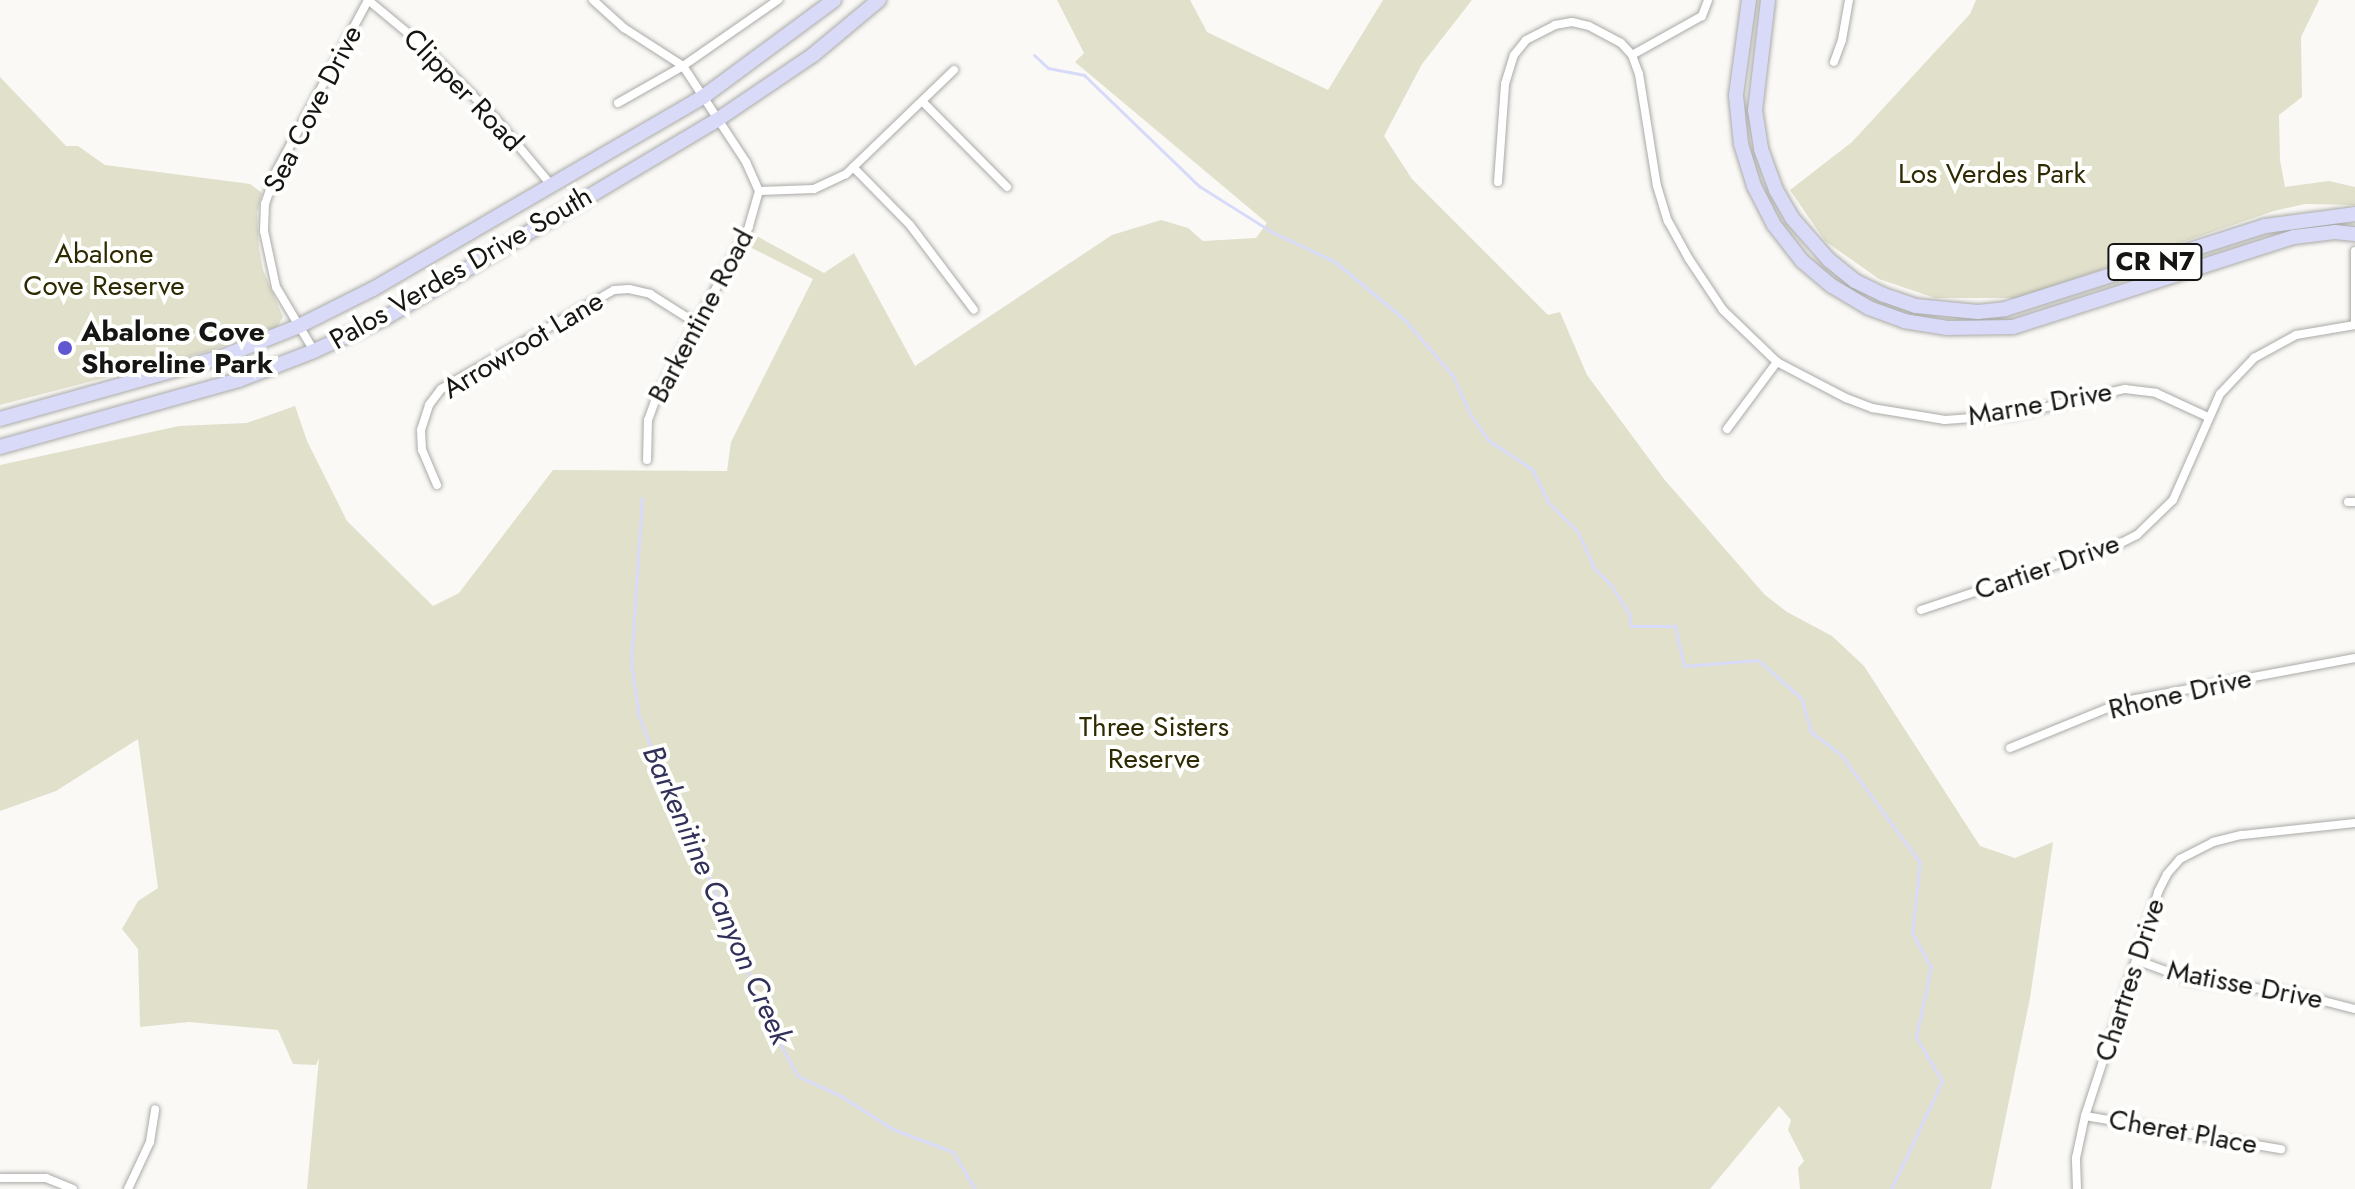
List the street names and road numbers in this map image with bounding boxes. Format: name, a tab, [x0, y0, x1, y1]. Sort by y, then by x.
street label: Sea Cove Drive	[257, 20, 369, 198]
street label: Clipper Road	[396, 22, 530, 158]
street label: Palos Verdes Drive South	[324, 179, 598, 357]
street label: Barkentine Road	[641, 224, 761, 408]
road number: CR N7	[2107, 240, 2203, 284]
street label: Arrowroot Lane	[437, 284, 609, 406]
street label: Marne Drive	[1965, 375, 2115, 433]
street label: Cartier Drive	[1970, 527, 2124, 607]
street label: Rhone Drive	[2105, 661, 2255, 727]
street label: Chartres Drive	[2088, 894, 2172, 1066]
street label: Matisse Drive	[2164, 953, 2326, 1017]
street label: Cheret Place	[2106, 1102, 2260, 1162]

